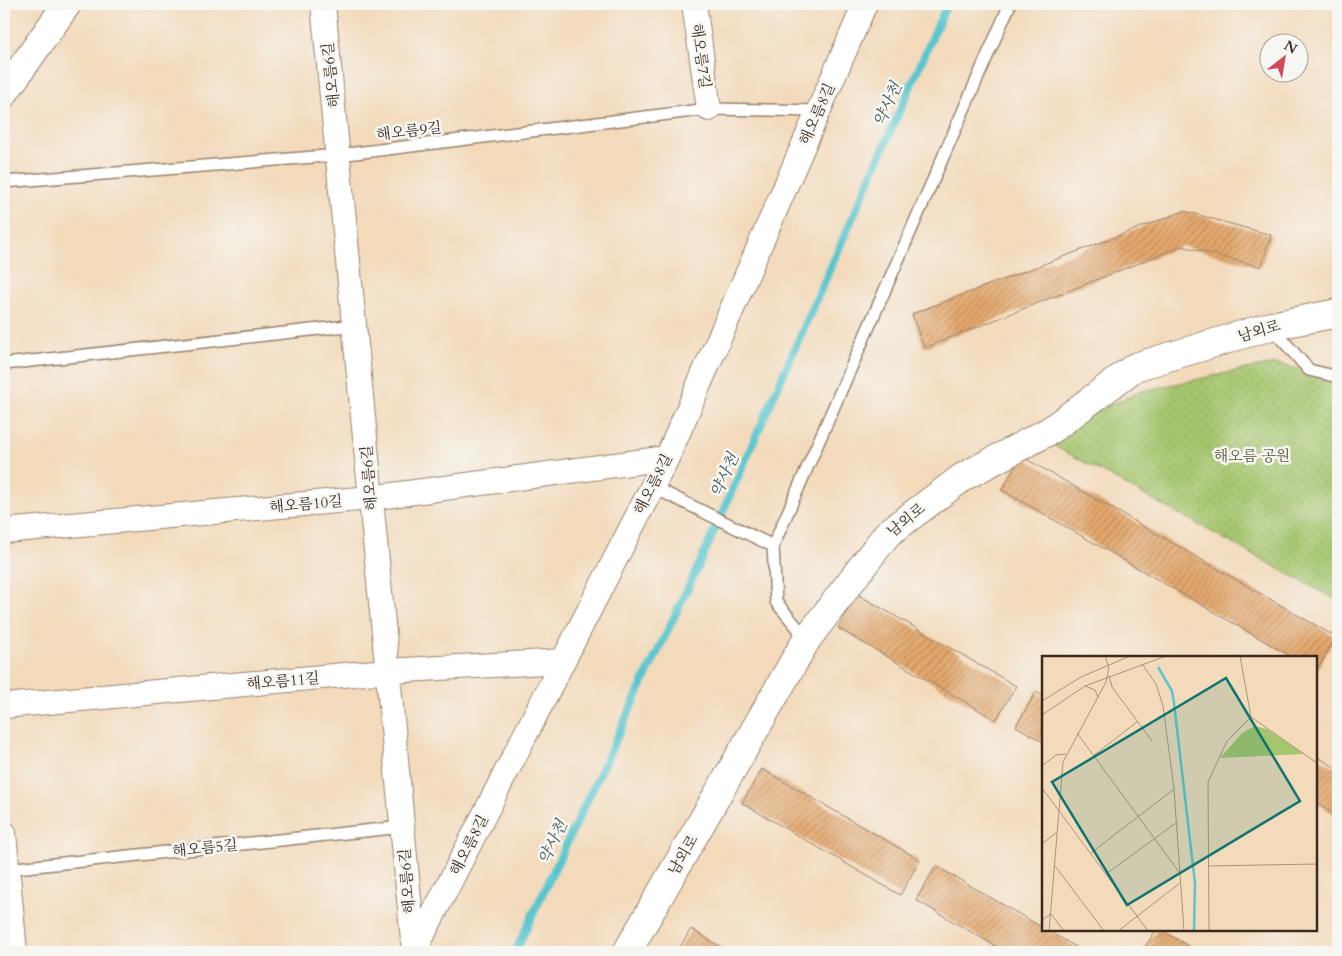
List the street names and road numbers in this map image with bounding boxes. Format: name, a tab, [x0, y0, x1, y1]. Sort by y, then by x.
street label: 해오름7길	[687, 22, 715, 90]
street label: 해오름6길	[318, 41, 344, 109]
street label: 해오름8길	[795, 80, 839, 148]
street label: 해오름9길	[375, 117, 443, 145]
street label: 남외로	[1235, 315, 1283, 347]
street label: 해오름6길	[356, 444, 382, 512]
street label: 해오름8길	[629, 450, 677, 518]
street label: 해오름10길	[269, 491, 343, 517]
street label: 남외로	[883, 498, 930, 541]
street label: 해오름11길	[246, 668, 320, 694]
street label: 해오름8길	[445, 811, 493, 879]
street label: 남외로	[663, 831, 703, 879]
street label: 해오름5길	[171, 835, 239, 861]
street label: 해오름6길	[394, 847, 420, 915]

